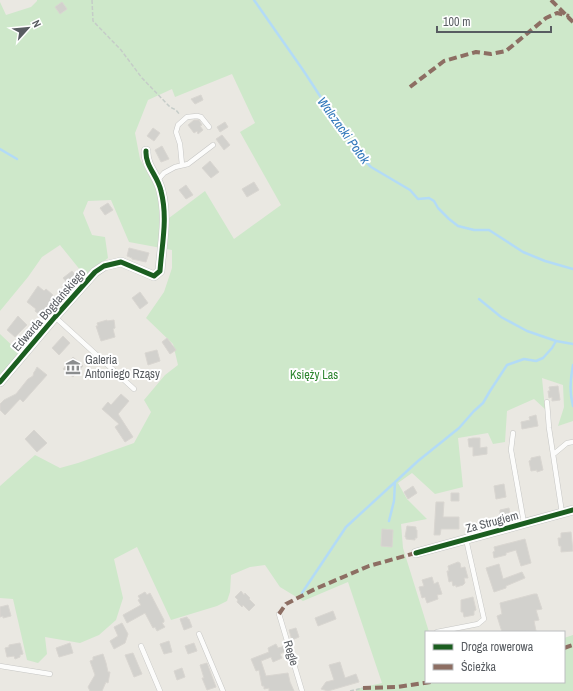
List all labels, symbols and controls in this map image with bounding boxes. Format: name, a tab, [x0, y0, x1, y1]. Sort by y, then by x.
north arrow	[8, 8, 48, 48]
scale bar	[437, 8, 551, 34]
text: 100 m	[443, 14, 470, 30]
text: N	[29, 17, 45, 30]
water label: Walczacki Potok	[314, 94, 374, 168]
street label: Edwarda Bogdańskiego	[9, 265, 89, 355]
place label: Galeria Antoniego Rząsy	[84, 352, 160, 382]
museum icon: Galeria Antoniego Rząsy	[64, 358, 82, 376]
park label: Księży Las	[290, 367, 338, 383]
street label: Za Strugiem	[464, 507, 520, 537]
legend	[425, 631, 565, 683]
street label: Regle	[280, 638, 302, 668]
text: Droga rowerowa	[461, 639, 534, 655]
text: Ścieżka	[461, 659, 497, 675]

